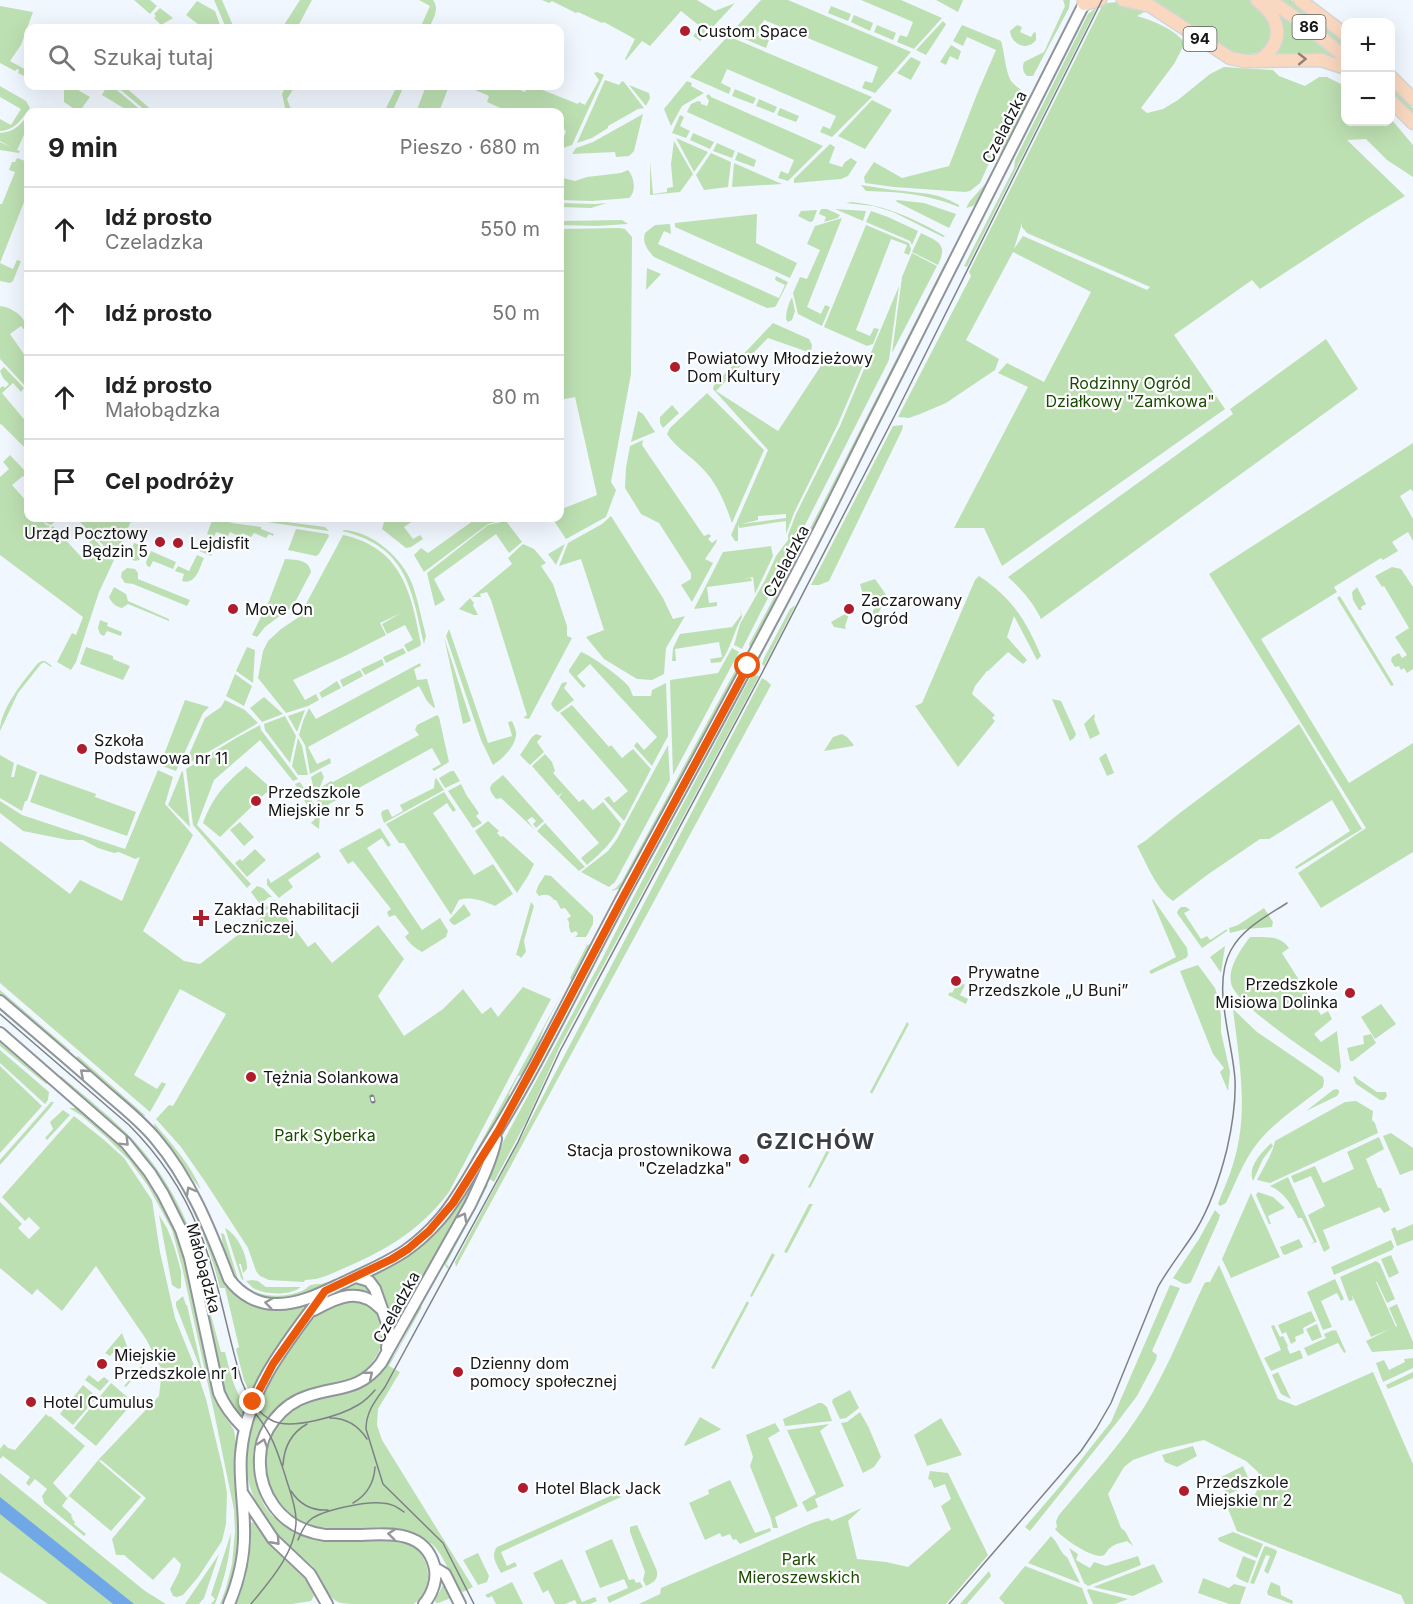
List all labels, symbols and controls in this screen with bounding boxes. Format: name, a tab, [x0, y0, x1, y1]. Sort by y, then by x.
road number: 86	[1292, 15, 1326, 39]
map controls	[1341, 18, 1395, 126]
button: +	[1341, 18, 1395, 72]
place label: Custom Space	[697, 21, 807, 41]
search box	[24, 24, 564, 90]
marker: Custom Space	[678, 24, 692, 38]
road number: 94	[1184, 27, 1216, 51]
icon: search	[45, 41, 78, 74]
text: Szukaj tutaj	[93, 44, 213, 70]
one-way arrow	[1298, 53, 1307, 66]
button: −	[1341, 72, 1395, 126]
street label: Czeladzka	[977, 87, 1031, 167]
text: 9 min	[48, 132, 118, 163]
text: Pieszo · 680 m	[400, 135, 540, 159]
text: Idź prosto	[105, 204, 212, 230]
icon: ahead	[48, 213, 81, 246]
text: 550 m	[480, 217, 540, 241]
text: Czeladzka	[105, 230, 204, 254]
icon: ahead	[48, 297, 81, 330]
text: Idź prosto	[105, 300, 212, 326]
text: 50 m	[492, 301, 540, 325]
place label: Powiatowy Młodzieżowy Dom Kultury	[687, 348, 873, 386]
marker: Powiatowy Młodzieżowy Dom Kultury	[668, 360, 682, 374]
text: Idź prosto	[105, 372, 212, 398]
park label: Rodzinny Ogród Działkowy "Zamkowa"	[1045, 373, 1215, 411]
icon: ahead	[48, 381, 81, 414]
text: 80 m	[492, 385, 540, 409]
text: Małobądzka	[105, 398, 220, 422]
icon: arrive	[48, 465, 81, 498]
text: Cel podróży	[105, 468, 234, 494]
street label: Czeladzka	[759, 521, 813, 601]
place label: Urząd Pocztowy Będzin 5	[24, 523, 148, 561]
place label: Lejdisfit	[190, 533, 249, 553]
marker: Urząd Pocztowy Będzin 5	[153, 535, 167, 549]
marker: Lejdisfit	[171, 536, 185, 550]
place label: Zaczarowany Ogród	[861, 590, 962, 628]
place label: Move On	[245, 599, 313, 619]
marker: Move On	[226, 602, 240, 616]
marker: Zaczarowany Ogród	[842, 602, 856, 616]
route start	[734, 652, 760, 678]
place label: Szkoła Podstawowa nr 11	[94, 730, 228, 768]
marker: Szkoła Podstawowa nr 11	[75, 742, 89, 756]
place label: Przedszkole Miejskie nr 5	[268, 782, 364, 820]
marker: Przedszkole Miejskie nr 5	[249, 794, 263, 808]
place label: Zakład Rehabilitacji Leczniczej	[214, 899, 359, 937]
marker: Zakład Rehabilitacji Leczniczej	[192, 909, 210, 927]
place label: Prywatne Przedszkole „U Buni”	[968, 962, 1128, 1000]
marker: Prywatne Przedszkole „U Buni”	[949, 974, 963, 988]
place label: Przedszkole Misiowa Dolinka	[1215, 974, 1338, 1012]
marker: Przedszkole Misiowa Dolinka	[1343, 986, 1357, 1000]
place label: Tężnia Solankowa	[263, 1067, 399, 1087]
one-way arrow	[81, 1069, 91, 1080]
marker: Tężnia Solankowa	[244, 1070, 258, 1084]
park label: Park Syberka	[274, 1125, 376, 1145]
district label: GZICHÓW	[756, 1128, 876, 1154]
one-way arrow	[117, 1135, 128, 1146]
place label: Stacja prostownikowa "Czeladzka"	[567, 1140, 732, 1178]
marker: Stacja prostownikowa "Czeladzka"	[737, 1152, 751, 1166]
one-way arrow	[186, 1187, 197, 1197]
one-way arrow	[456, 1213, 467, 1223]
street label: Małobądzka	[182, 1221, 226, 1315]
street label: Czeladzka	[368, 1268, 424, 1346]
one-way arrow	[265, 1297, 274, 1309]
place label: Miejskie Przedszkole nr 1	[114, 1345, 237, 1383]
place label: Dzienny dom pomocy społecznej	[470, 1353, 617, 1391]
marker: Miejskie Przedszkole nr 1	[95, 1357, 109, 1371]
marker: Dzienny dom pomocy społecznej	[451, 1365, 465, 1379]
one-way arrow	[362, 1371, 373, 1382]
route end	[239, 1388, 265, 1414]
place label: Hotel Cumulus	[43, 1392, 154, 1412]
marker: Hotel Cumulus	[24, 1395, 38, 1409]
one-way arrow	[256, 1438, 268, 1449]
place label: Przedszkole Miejskie nr 2	[1196, 1472, 1292, 1510]
place label: Hotel Black Jack	[535, 1478, 661, 1498]
marker: Hotel Black Jack	[516, 1481, 530, 1495]
marker: Przedszkole Miejskie nr 2	[1177, 1484, 1191, 1498]
one-way arrow	[388, 1529, 397, 1541]
one-way arrow	[269, 1535, 280, 1545]
park label: Park Mieroszewskich	[738, 1549, 860, 1587]

